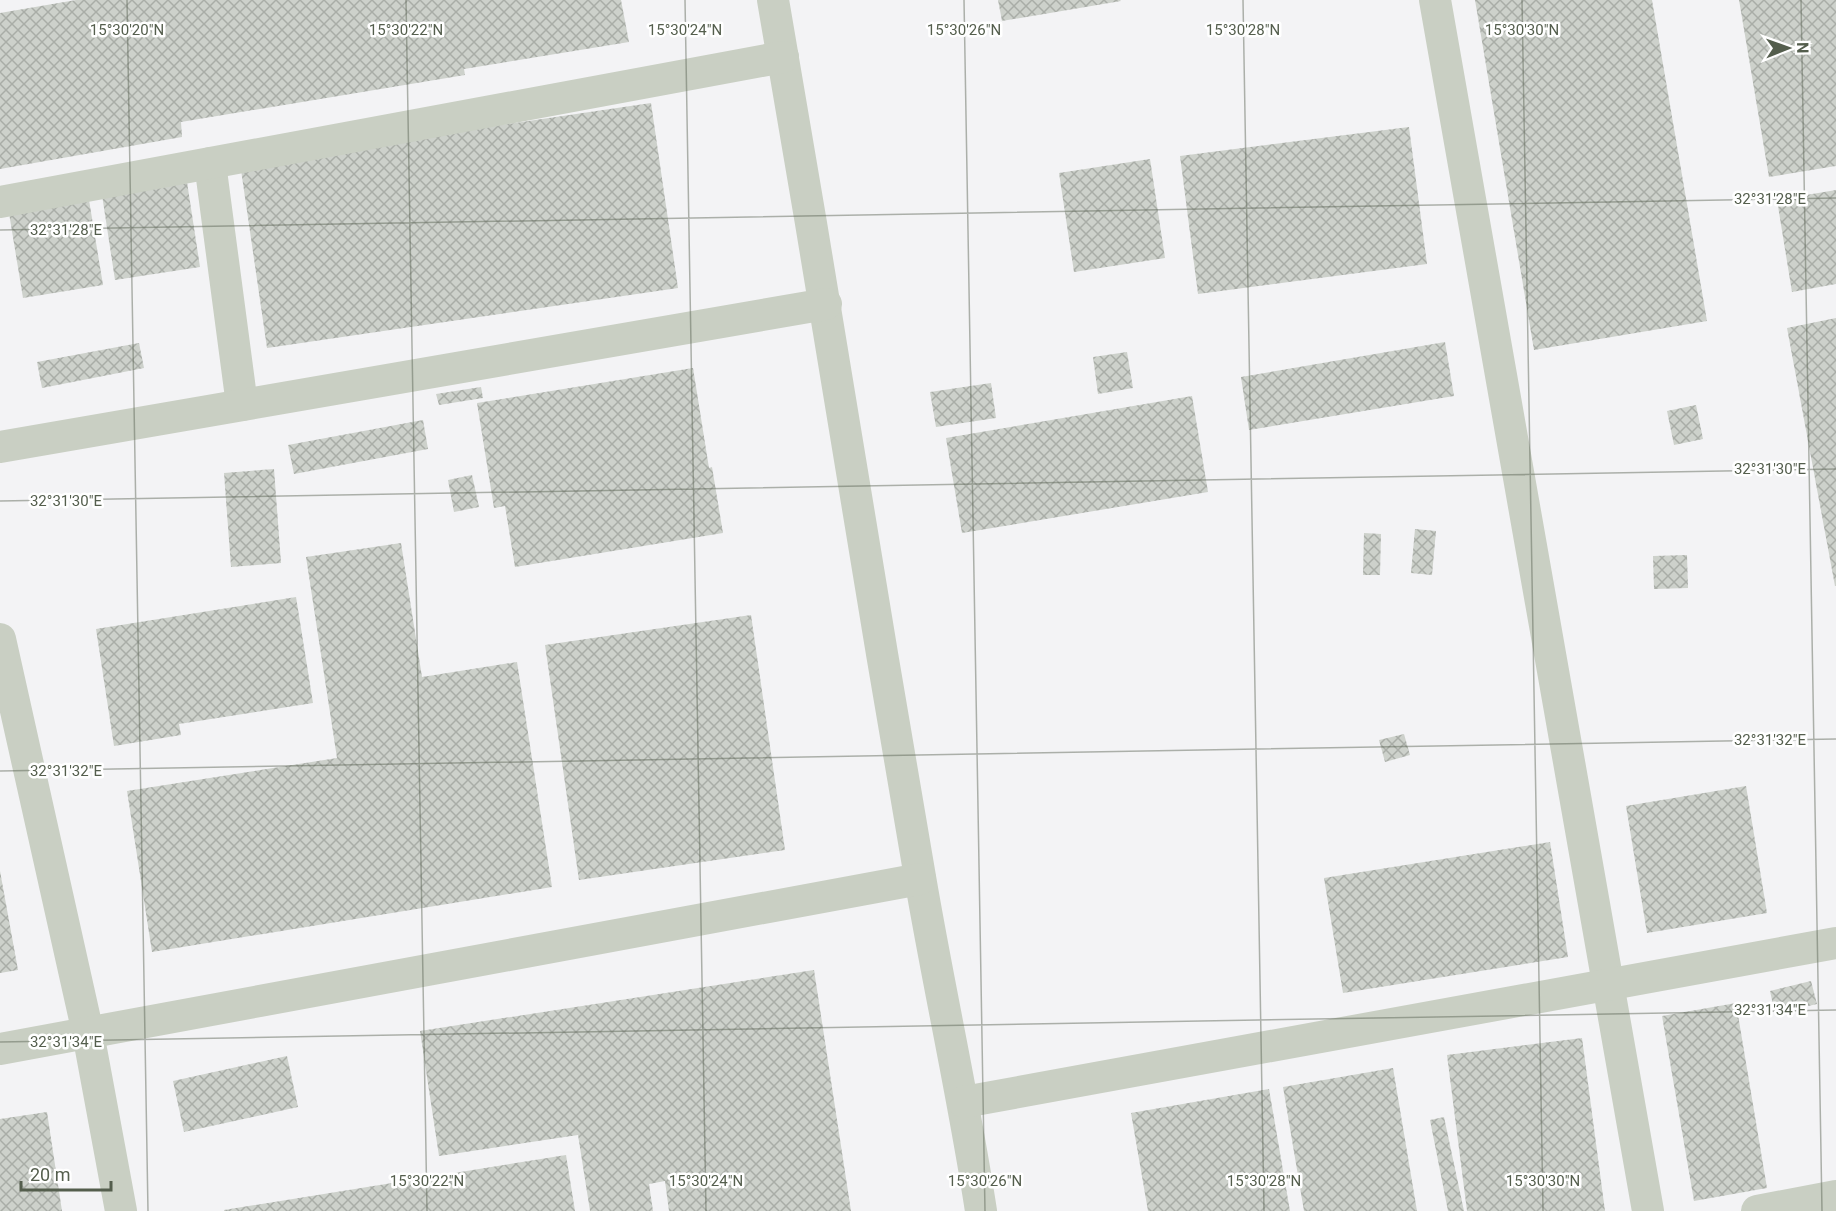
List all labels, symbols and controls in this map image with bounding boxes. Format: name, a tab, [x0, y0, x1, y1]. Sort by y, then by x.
north arrow	[1758, 18, 1818, 78]
text: 15°30'20"N	[90, 21, 164, 39]
text: 15°30'22"N	[369, 21, 443, 39]
text: 15°30'24"N	[648, 21, 722, 39]
text: 15°30'26"N	[927, 21, 1001, 39]
text: 15°30'28"N	[1206, 21, 1280, 39]
text: 15°30'30"N	[1485, 21, 1559, 39]
text: N	[1793, 42, 1812, 54]
text: 32°31'28"E	[1734, 190, 1807, 208]
text: 32°31'28"E	[30, 221, 103, 239]
text: 32°31'30"E	[1734, 460, 1807, 478]
text: 32°31'30"E	[30, 492, 103, 510]
text: 32°31'32"E	[1734, 731, 1807, 749]
text: 32°31'32"E	[30, 762, 103, 780]
text: 32°31'34"E	[1734, 1001, 1807, 1019]
text: 32°31'34"E	[30, 1033, 103, 1051]
scale bar	[21, 1154, 111, 1192]
text: 20 m	[30, 1164, 70, 1185]
text: 15°30'22"N	[390, 1172, 464, 1190]
text: 15°30'24"N	[669, 1172, 743, 1190]
text: 15°30'26"N	[948, 1172, 1022, 1190]
text: 15°30'28"N	[1227, 1172, 1301, 1190]
text: 15°30'30"N	[1506, 1172, 1580, 1190]

